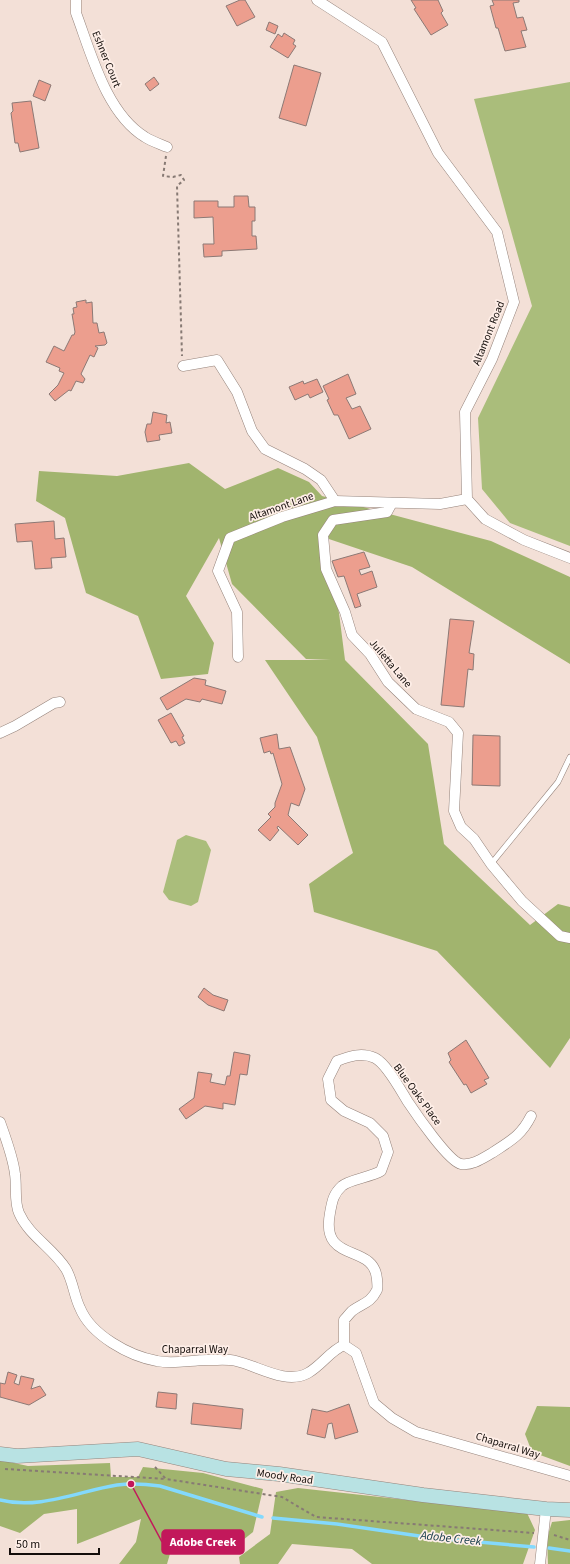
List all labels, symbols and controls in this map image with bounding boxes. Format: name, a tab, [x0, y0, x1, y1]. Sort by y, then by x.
street label: Eshner Court	[88, 29, 125, 90]
street label: Altamont Road	[469, 299, 508, 368]
street label: Altamont Lane	[247, 488, 316, 525]
street label: Julietta Lane	[366, 636, 416, 691]
street label: Blue Oaks Place	[390, 1060, 445, 1129]
street label: Chaparral Way	[162, 1342, 228, 1357]
street label: Chaparral Way	[474, 1429, 542, 1462]
street label: Moody Road	[256, 1465, 314, 1488]
water label: Adobe Creek	[419, 1527, 483, 1550]
scale bar	[10, 1530, 99, 1556]
callout: Adobe Creek	[162, 1530, 244, 1554]
text: Adobe Creek	[169, 1534, 237, 1551]
text: 50 m	[16, 1536, 40, 1553]

